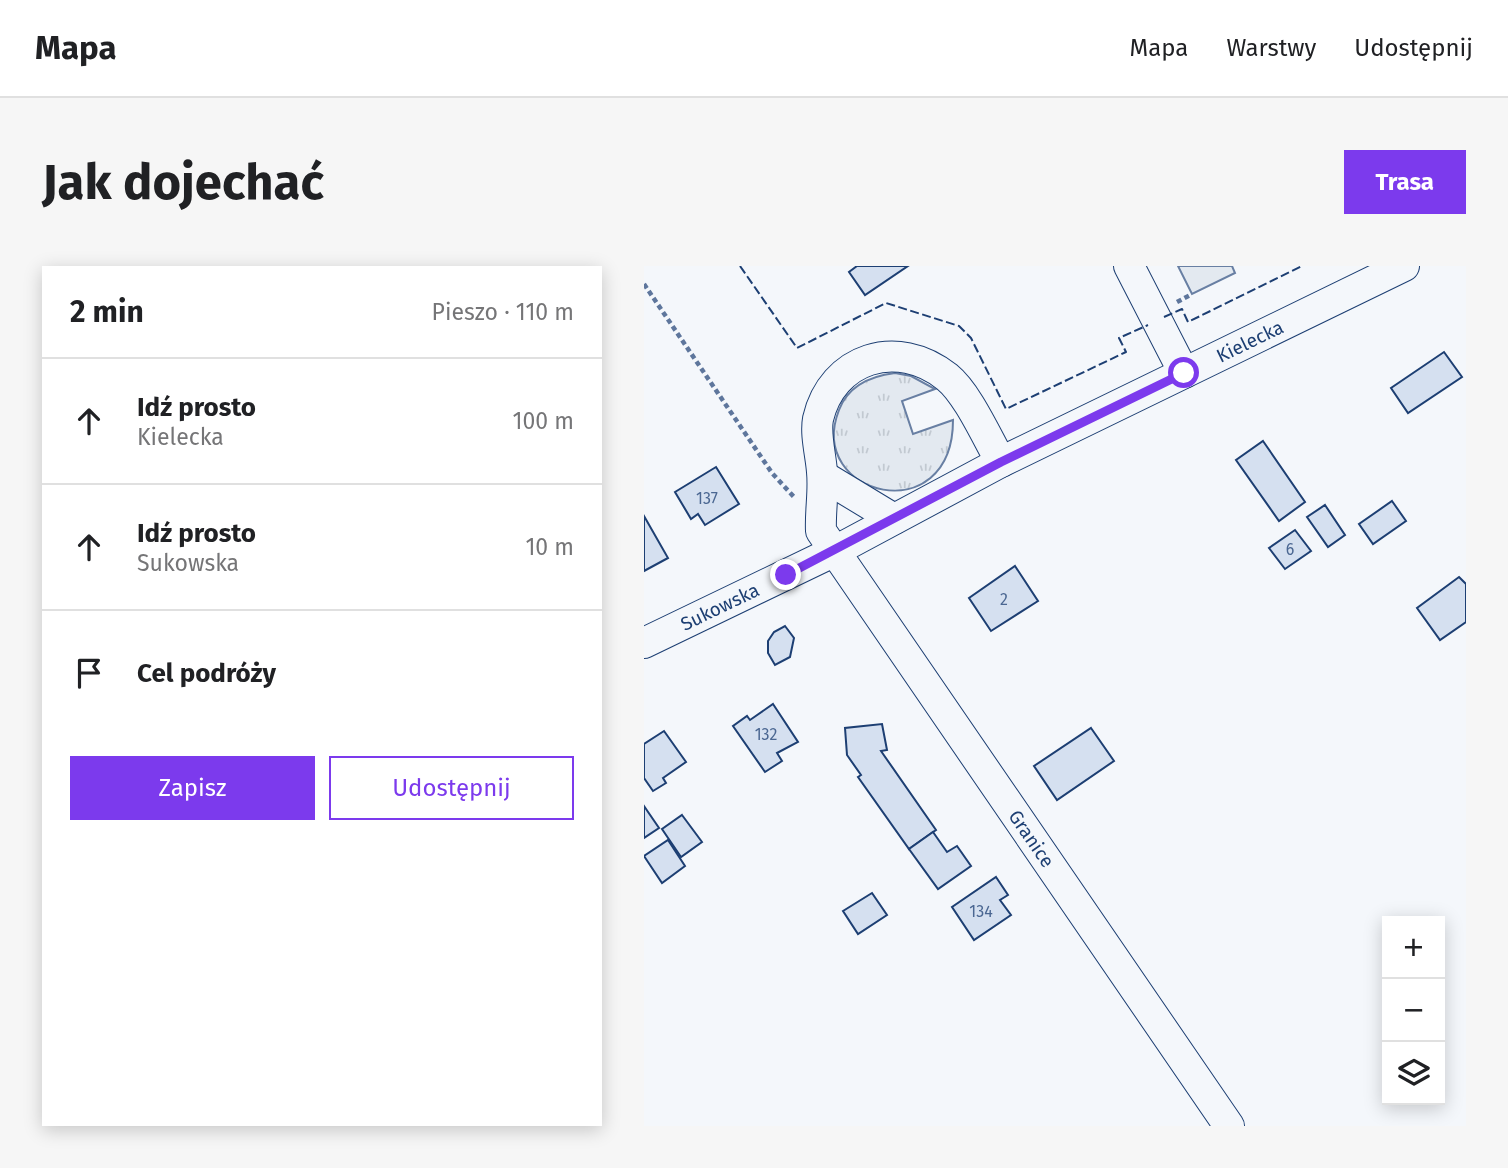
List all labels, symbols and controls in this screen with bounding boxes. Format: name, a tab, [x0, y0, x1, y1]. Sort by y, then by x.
text: Mapa	[35, 28, 116, 68]
text: Mapa	[1130, 34, 1188, 62]
text: Warstwy	[1226, 34, 1316, 62]
text: Udostępnij	[1354, 34, 1473, 62]
button: Trasa	[1344, 150, 1466, 214]
text: Jak dojechać	[42, 153, 324, 212]
text: 2 min	[70, 294, 144, 330]
text: Pieszo · 110 m	[432, 298, 574, 326]
street label: Kielecka	[1213, 315, 1287, 367]
route start	[1168, 357, 1199, 388]
text: Idź prosto	[137, 392, 256, 423]
icon: ahead	[70, 402, 108, 440]
text: 100 m	[513, 407, 574, 435]
text: Kielecka	[137, 423, 224, 451]
house number: 137	[696, 489, 718, 508]
text: Idź prosto	[137, 518, 256, 549]
icon: ahead	[70, 528, 108, 566]
text: 10 m	[525, 533, 574, 561]
house number: 6	[1286, 540, 1294, 559]
text: Sukowska	[137, 549, 239, 577]
route end	[770, 559, 801, 590]
street label: Sukowska	[677, 578, 763, 636]
house number: 2	[1000, 590, 1008, 609]
icon: arrive	[70, 654, 108, 692]
text: Cel podróży	[137, 658, 276, 689]
house number: 132	[755, 725, 777, 744]
button: Zapisz	[70, 756, 315, 820]
button: Udostępnij	[329, 756, 574, 820]
street label: Granice	[1004, 806, 1059, 872]
house number: 134	[969, 902, 993, 921]
map controls	[1382, 916, 1445, 1105]
button: +	[1382, 916, 1445, 979]
button: −	[1382, 979, 1445, 1042]
button: layers	[1382, 1042, 1445, 1105]

